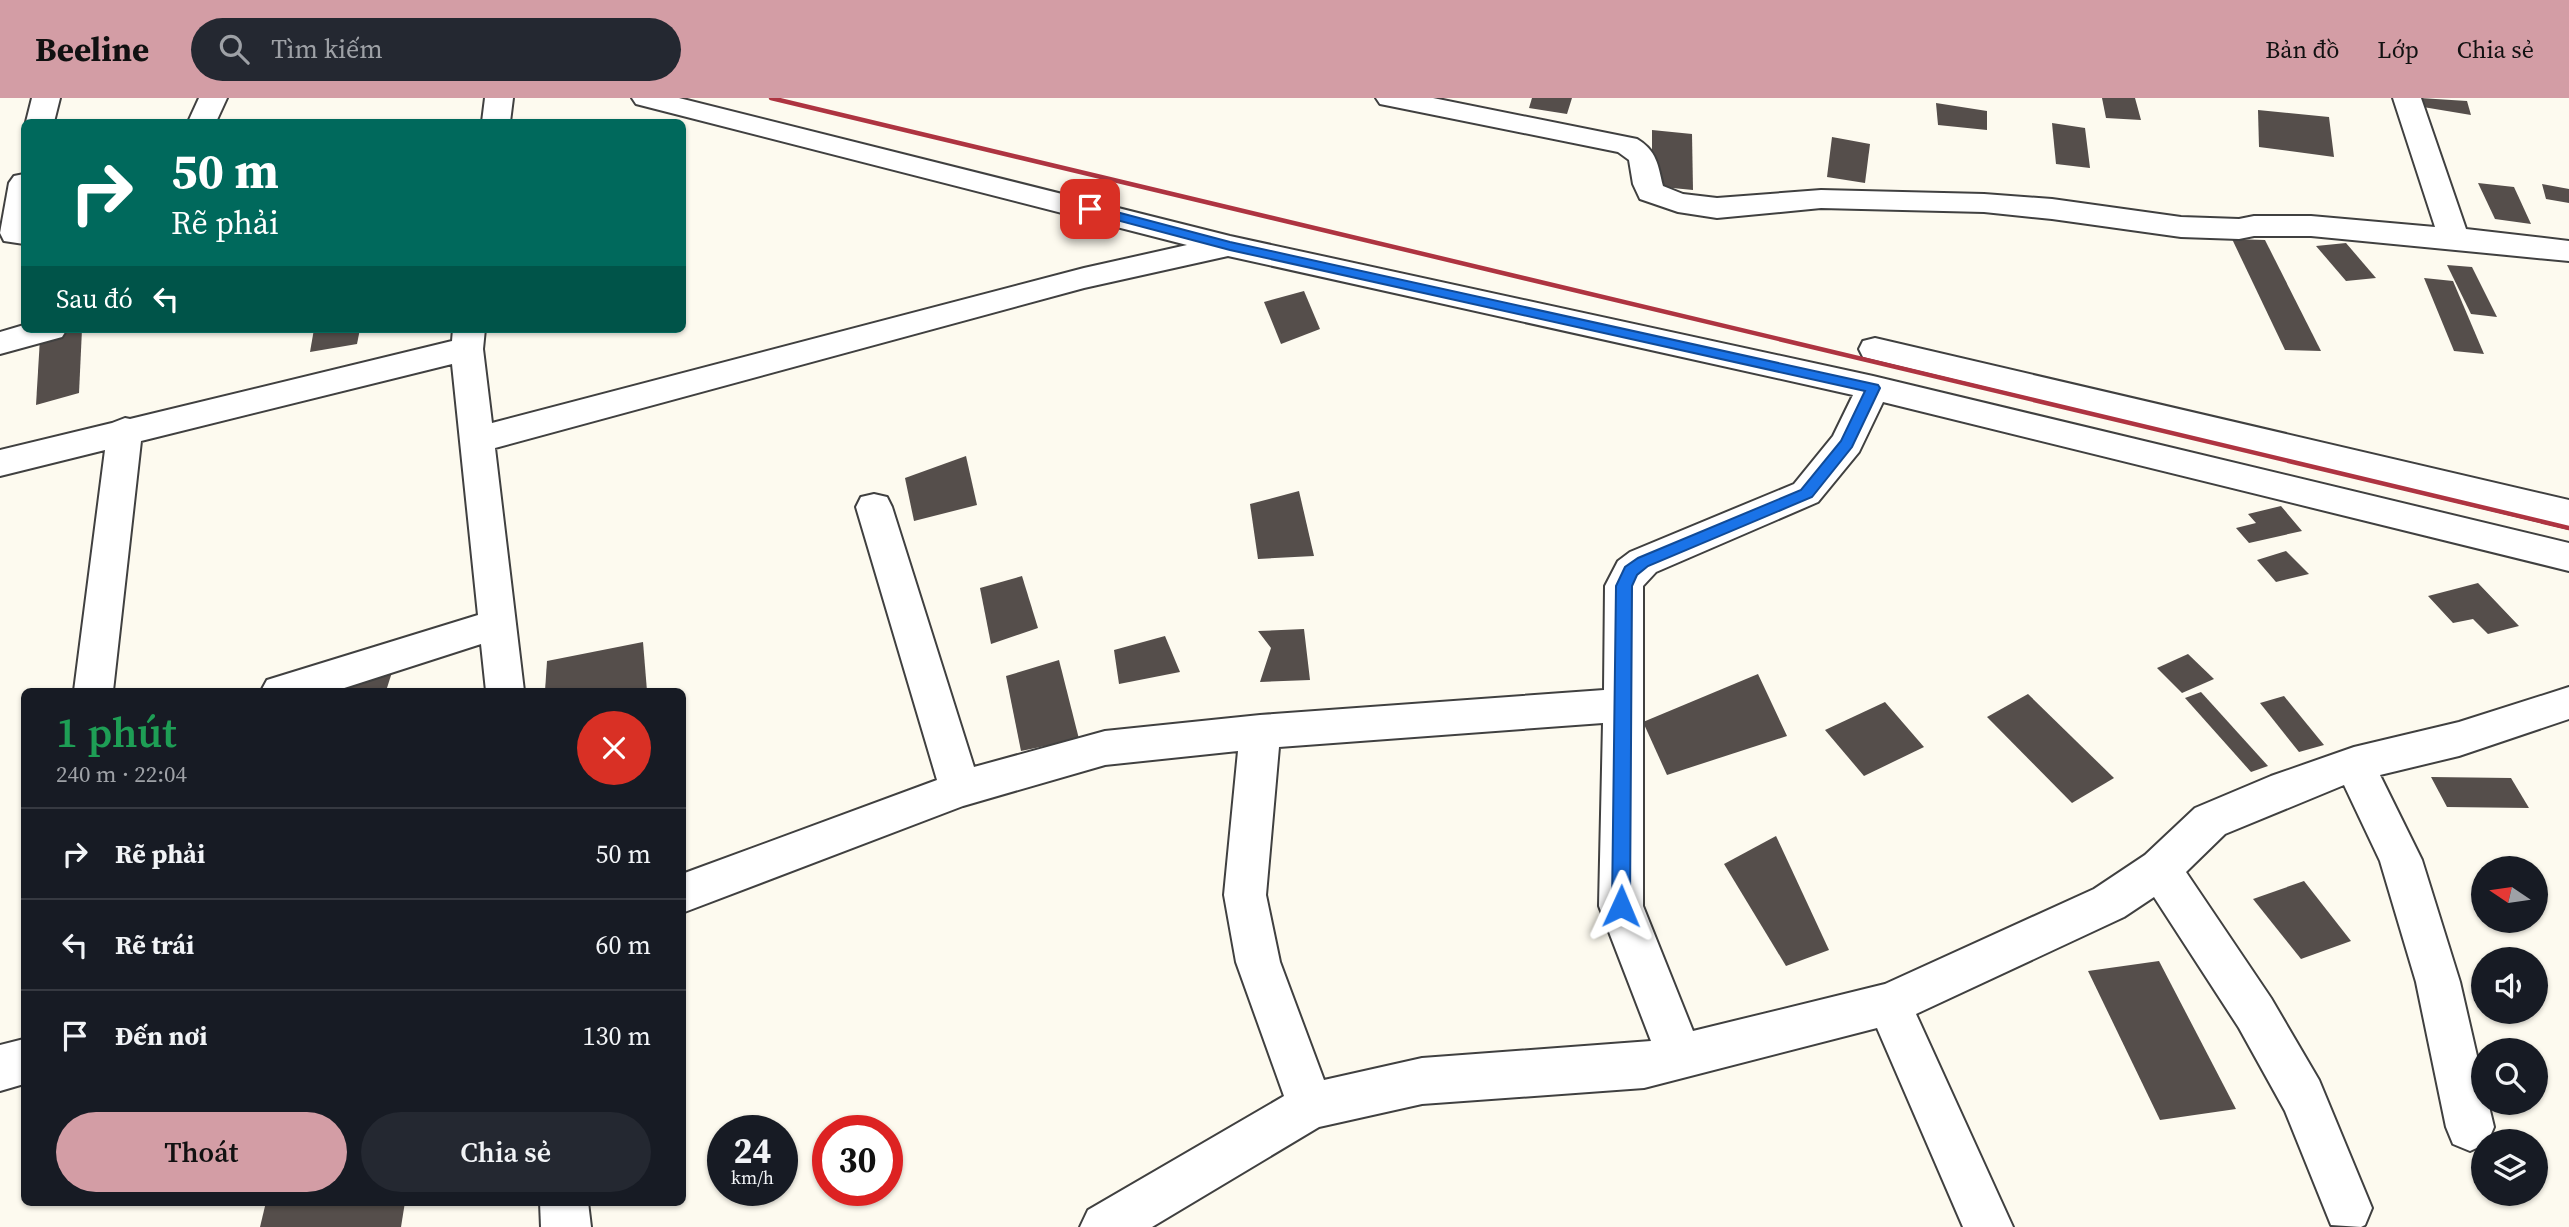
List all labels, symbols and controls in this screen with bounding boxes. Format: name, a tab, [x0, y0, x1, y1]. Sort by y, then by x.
search box	[191, 18, 681, 81]
text: Beeline	[35, 27, 149, 72]
icon: search	[215, 30, 253, 68]
text: Tìm kiếm	[271, 31, 383, 67]
text: Bản đồ	[2265, 33, 2339, 66]
text: Lớp	[2377, 33, 2419, 66]
text: Chia sẻ	[2457, 33, 2534, 66]
text: 50 m	[171, 137, 279, 204]
icon: right	[56, 147, 147, 238]
pin	[1060, 179, 1120, 239]
icon: arrive	[1071, 190, 1109, 228]
text: Rẽ phải	[171, 201, 279, 245]
icon: left	[147, 280, 185, 318]
text: Sau đó	[56, 281, 133, 317]
text: 1 phút	[56, 703, 177, 761]
button: close	[577, 711, 651, 785]
text: 240 m · 22:04	[56, 758, 187, 790]
icon: right	[56, 835, 94, 873]
text: Rẽ phải	[115, 836, 205, 872]
text: 50 m	[596, 836, 651, 872]
north arrow	[2471, 856, 2548, 933]
map controls	[2471, 856, 2548, 1206]
position arrow	[1584, 869, 1658, 943]
icon: left	[56, 926, 94, 964]
text: Rẽ trái	[115, 927, 194, 963]
text: 60 m	[596, 927, 651, 963]
button: sound	[2471, 947, 2548, 1024]
icon: arrive	[56, 1017, 94, 1055]
text: Đến nơi	[115, 1018, 207, 1054]
text: 130 m	[583, 1018, 651, 1054]
button: search	[2471, 1038, 2548, 1115]
button: Thoát	[56, 1112, 347, 1192]
button: Chia sẻ	[361, 1112, 651, 1192]
speed limit sign: 30	[812, 1115, 903, 1206]
text: 24	[734, 1127, 771, 1175]
button: layers	[2471, 1129, 2548, 1206]
text: km/h	[731, 1165, 774, 1190]

